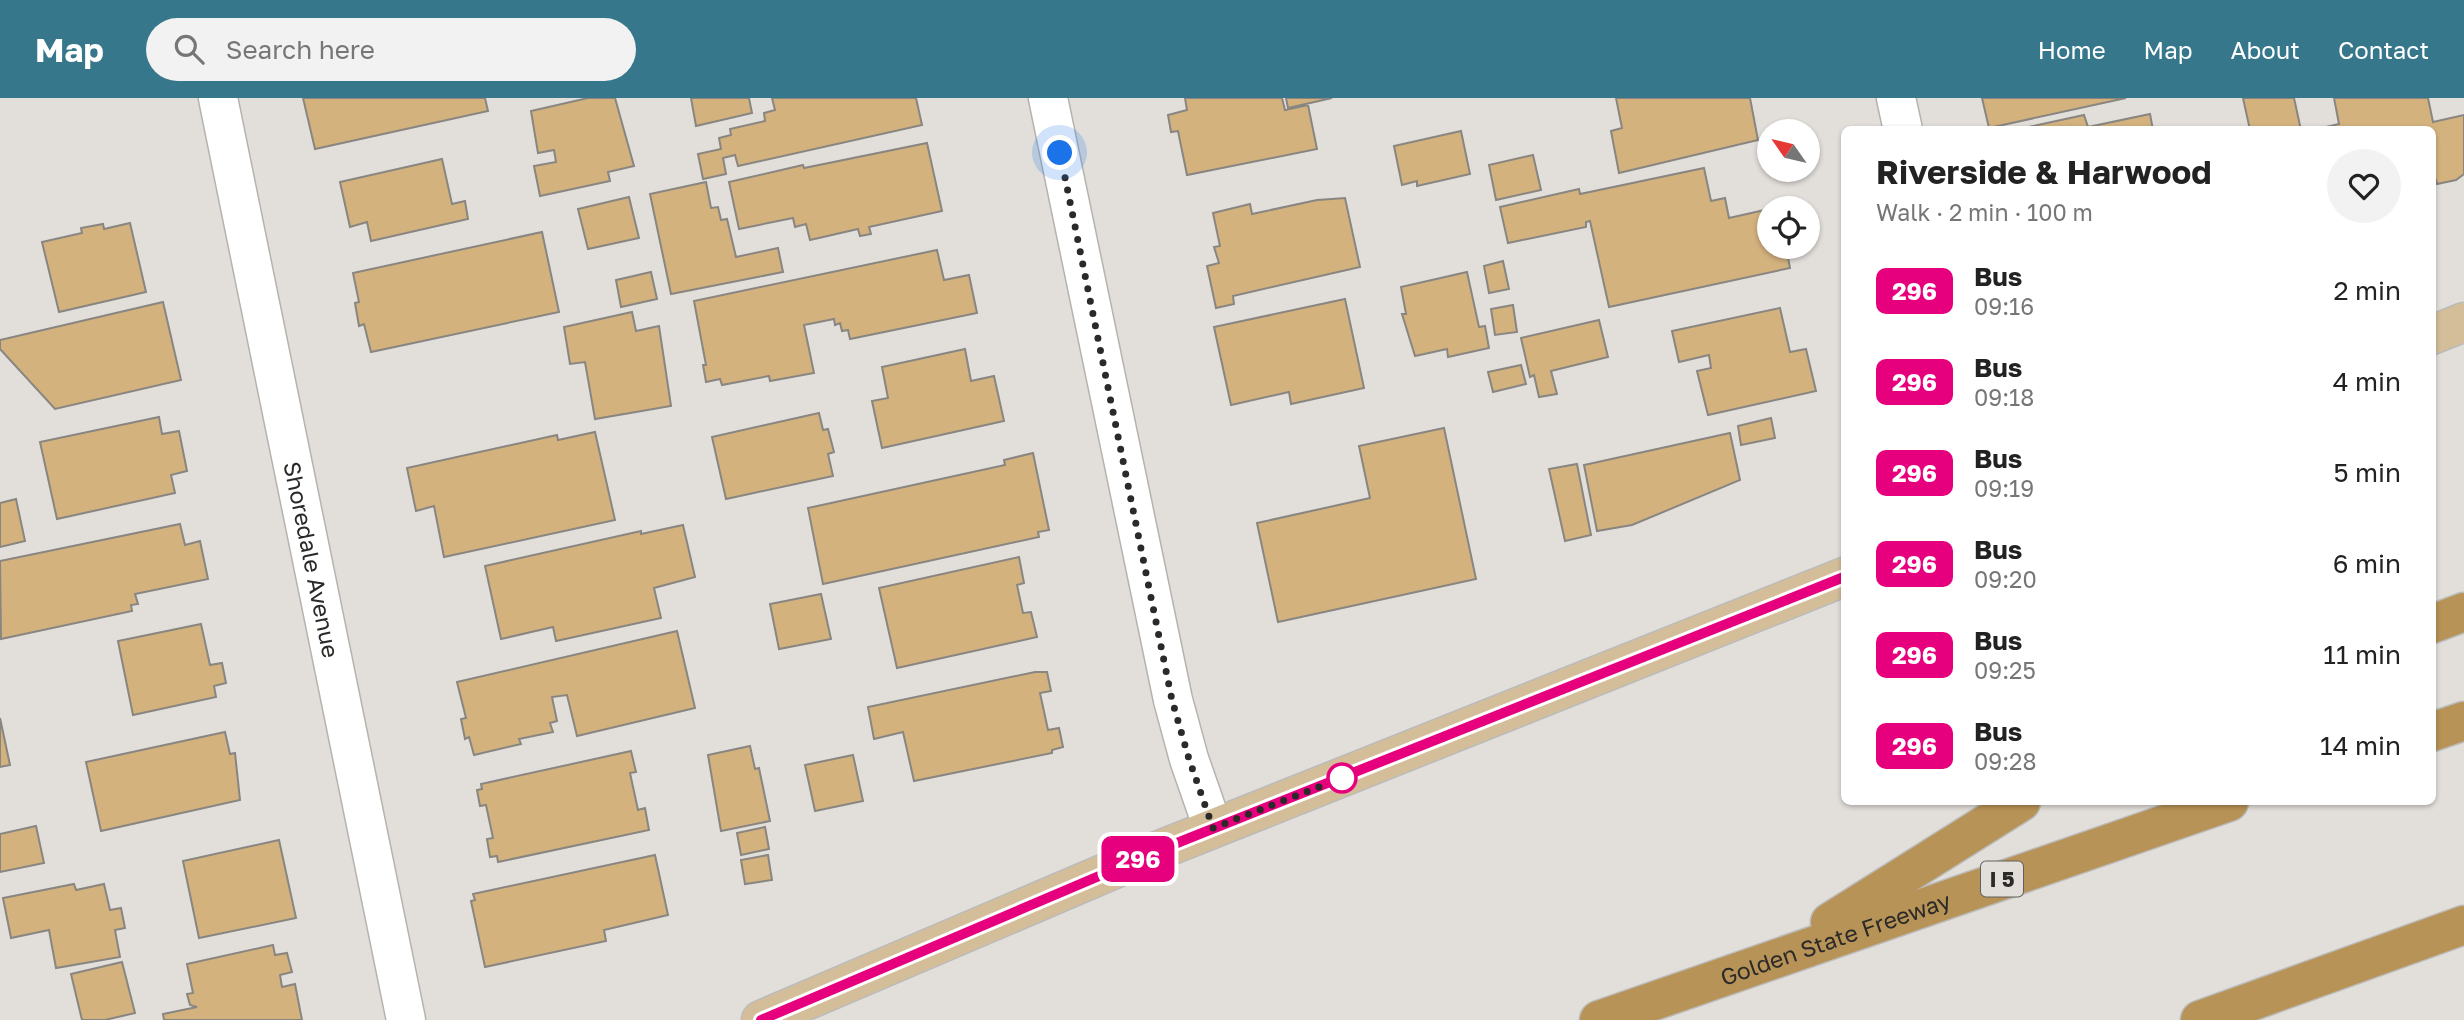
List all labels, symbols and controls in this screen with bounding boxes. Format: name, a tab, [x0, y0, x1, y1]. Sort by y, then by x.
search box	[146, 18, 636, 81]
text: Map	[35, 30, 104, 69]
icon: search	[170, 30, 208, 68]
text: Search here	[226, 34, 375, 65]
text: Home	[2038, 35, 2106, 64]
text: Map	[2144, 35, 2193, 64]
text: About	[2231, 35, 2300, 64]
text: Contact	[2338, 35, 2429, 64]
north arrow	[1757, 119, 1820, 182]
map controls	[1757, 119, 1820, 259]
your location	[1042, 135, 1077, 170]
button: heart	[2327, 149, 2401, 223]
text: Riverside & Harwood	[1876, 152, 2212, 191]
button: locate	[1757, 196, 1820, 259]
text: Walk · 2 min · 100 m	[1876, 198, 2093, 226]
text: Bus	[1974, 261, 2022, 292]
text: 2 min	[2333, 275, 2401, 306]
text: 296	[1892, 276, 1937, 305]
text: 09:16	[1974, 292, 2034, 320]
text: Bus	[1974, 352, 2022, 383]
text: 4 min	[2333, 366, 2401, 397]
text: 296	[1892, 367, 1937, 396]
text: 09:18	[1974, 383, 2034, 411]
text: Bus	[1974, 443, 2022, 474]
text: 5 min	[2333, 457, 2401, 488]
text: 296	[1892, 458, 1937, 487]
street label: Shoredale Avenue	[278, 459, 346, 660]
text: 09:19	[1974, 474, 2034, 502]
text: Bus	[1974, 534, 2022, 565]
text: 6 min	[2333, 548, 2401, 579]
text: 296	[1892, 549, 1937, 578]
text: 09:20	[1974, 565, 2037, 593]
text: Bus	[1974, 625, 2022, 656]
text: 11 min	[2323, 639, 2401, 670]
text: 296	[1892, 640, 1937, 669]
text: 09:25	[1974, 656, 2036, 684]
text: Bus	[1974, 716, 2022, 747]
text: 14 min	[2320, 730, 2401, 761]
text: 296	[1892, 731, 1937, 760]
text: 09:28	[1974, 747, 2036, 775]
unlabelled marker	[1327, 763, 1357, 793]
line badge: 296	[1098, 836, 1178, 882]
text: 296	[1115, 844, 1161, 873]
road number: I 5	[1981, 862, 2023, 896]
street label: Golden State Freeway	[1717, 885, 1954, 991]

